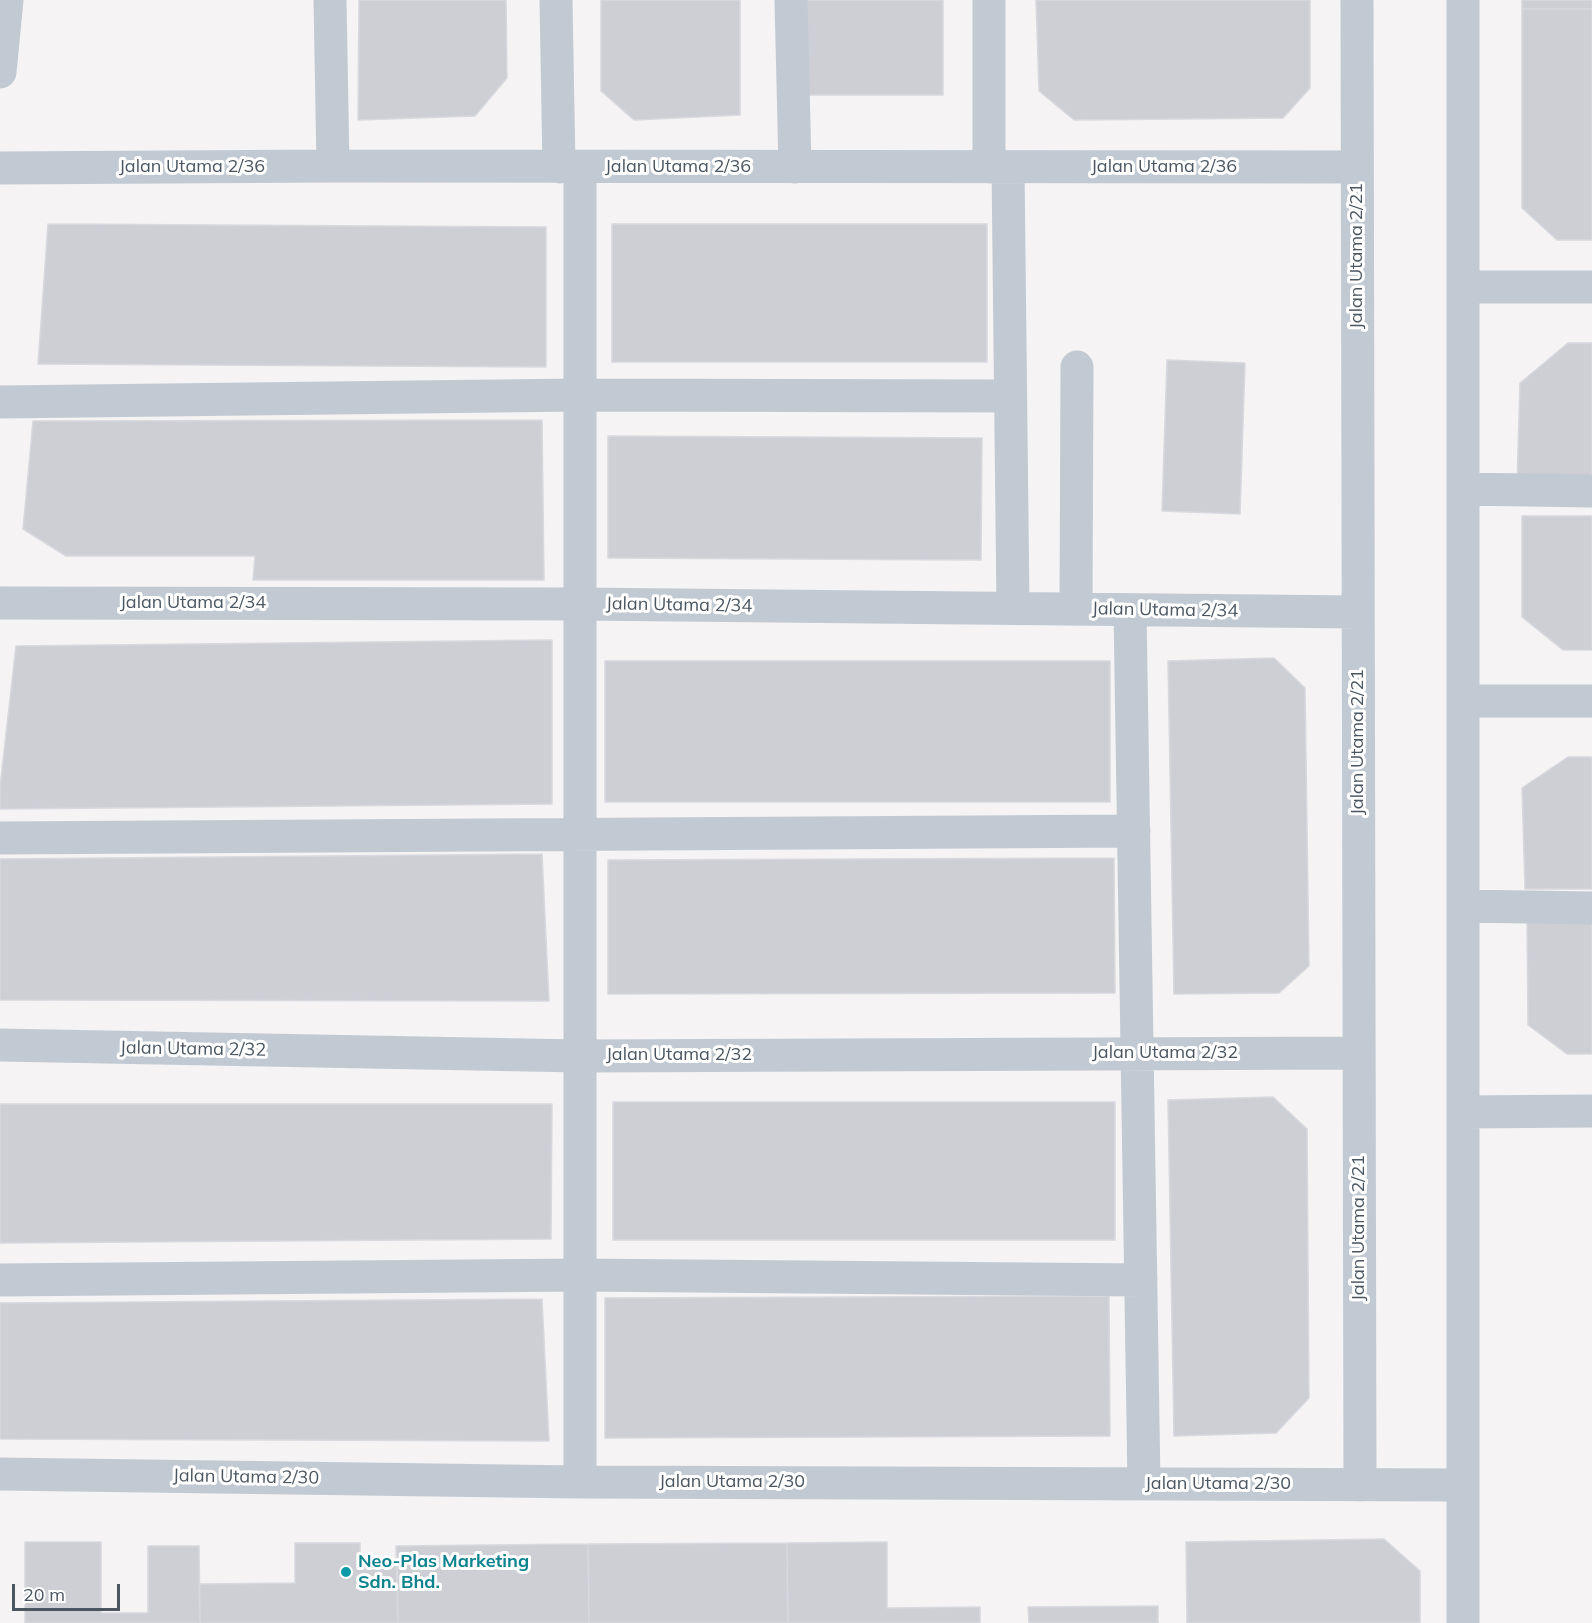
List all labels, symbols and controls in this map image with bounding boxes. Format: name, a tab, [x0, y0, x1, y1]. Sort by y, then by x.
street label: Jalan Utama 2/36	[119, 156, 265, 178]
street label: Jalan Utama 2/36	[605, 156, 751, 178]
street label: Jalan Utama 2/36	[1091, 156, 1237, 178]
street label: Jalan Utama 2/21	[1346, 183, 1368, 329]
street label: Jalan Utama 2/34	[120, 592, 266, 614]
street label: Jalan Utama 2/34	[606, 593, 752, 617]
street label: Jalan Utama 2/34	[1092, 598, 1238, 622]
street label: Jalan Utama 2/21	[1347, 669, 1369, 815]
street label: Jalan Utama 2/32	[120, 1037, 266, 1061]
street label: Jalan Utama 2/32	[1092, 1042, 1238, 1064]
street label: Jalan Utama 2/32	[606, 1044, 752, 1066]
street label: Jalan Utama 2/21	[1348, 1155, 1370, 1301]
street label: Jalan Utama 2/30	[173, 1465, 319, 1489]
street label: Jalan Utama 2/30	[659, 1471, 805, 1493]
street label: Jalan Utama 2/30	[1145, 1473, 1291, 1495]
place label: Neo-Plas Marketing Sdn. Bhd.	[358, 1551, 529, 1594]
marker: Neo-Plas Marketing Sdn. Bhd.	[339, 1565, 353, 1579]
scale bar	[15, 1572, 123, 1610]
text: 20 m	[23, 1583, 65, 1606]

